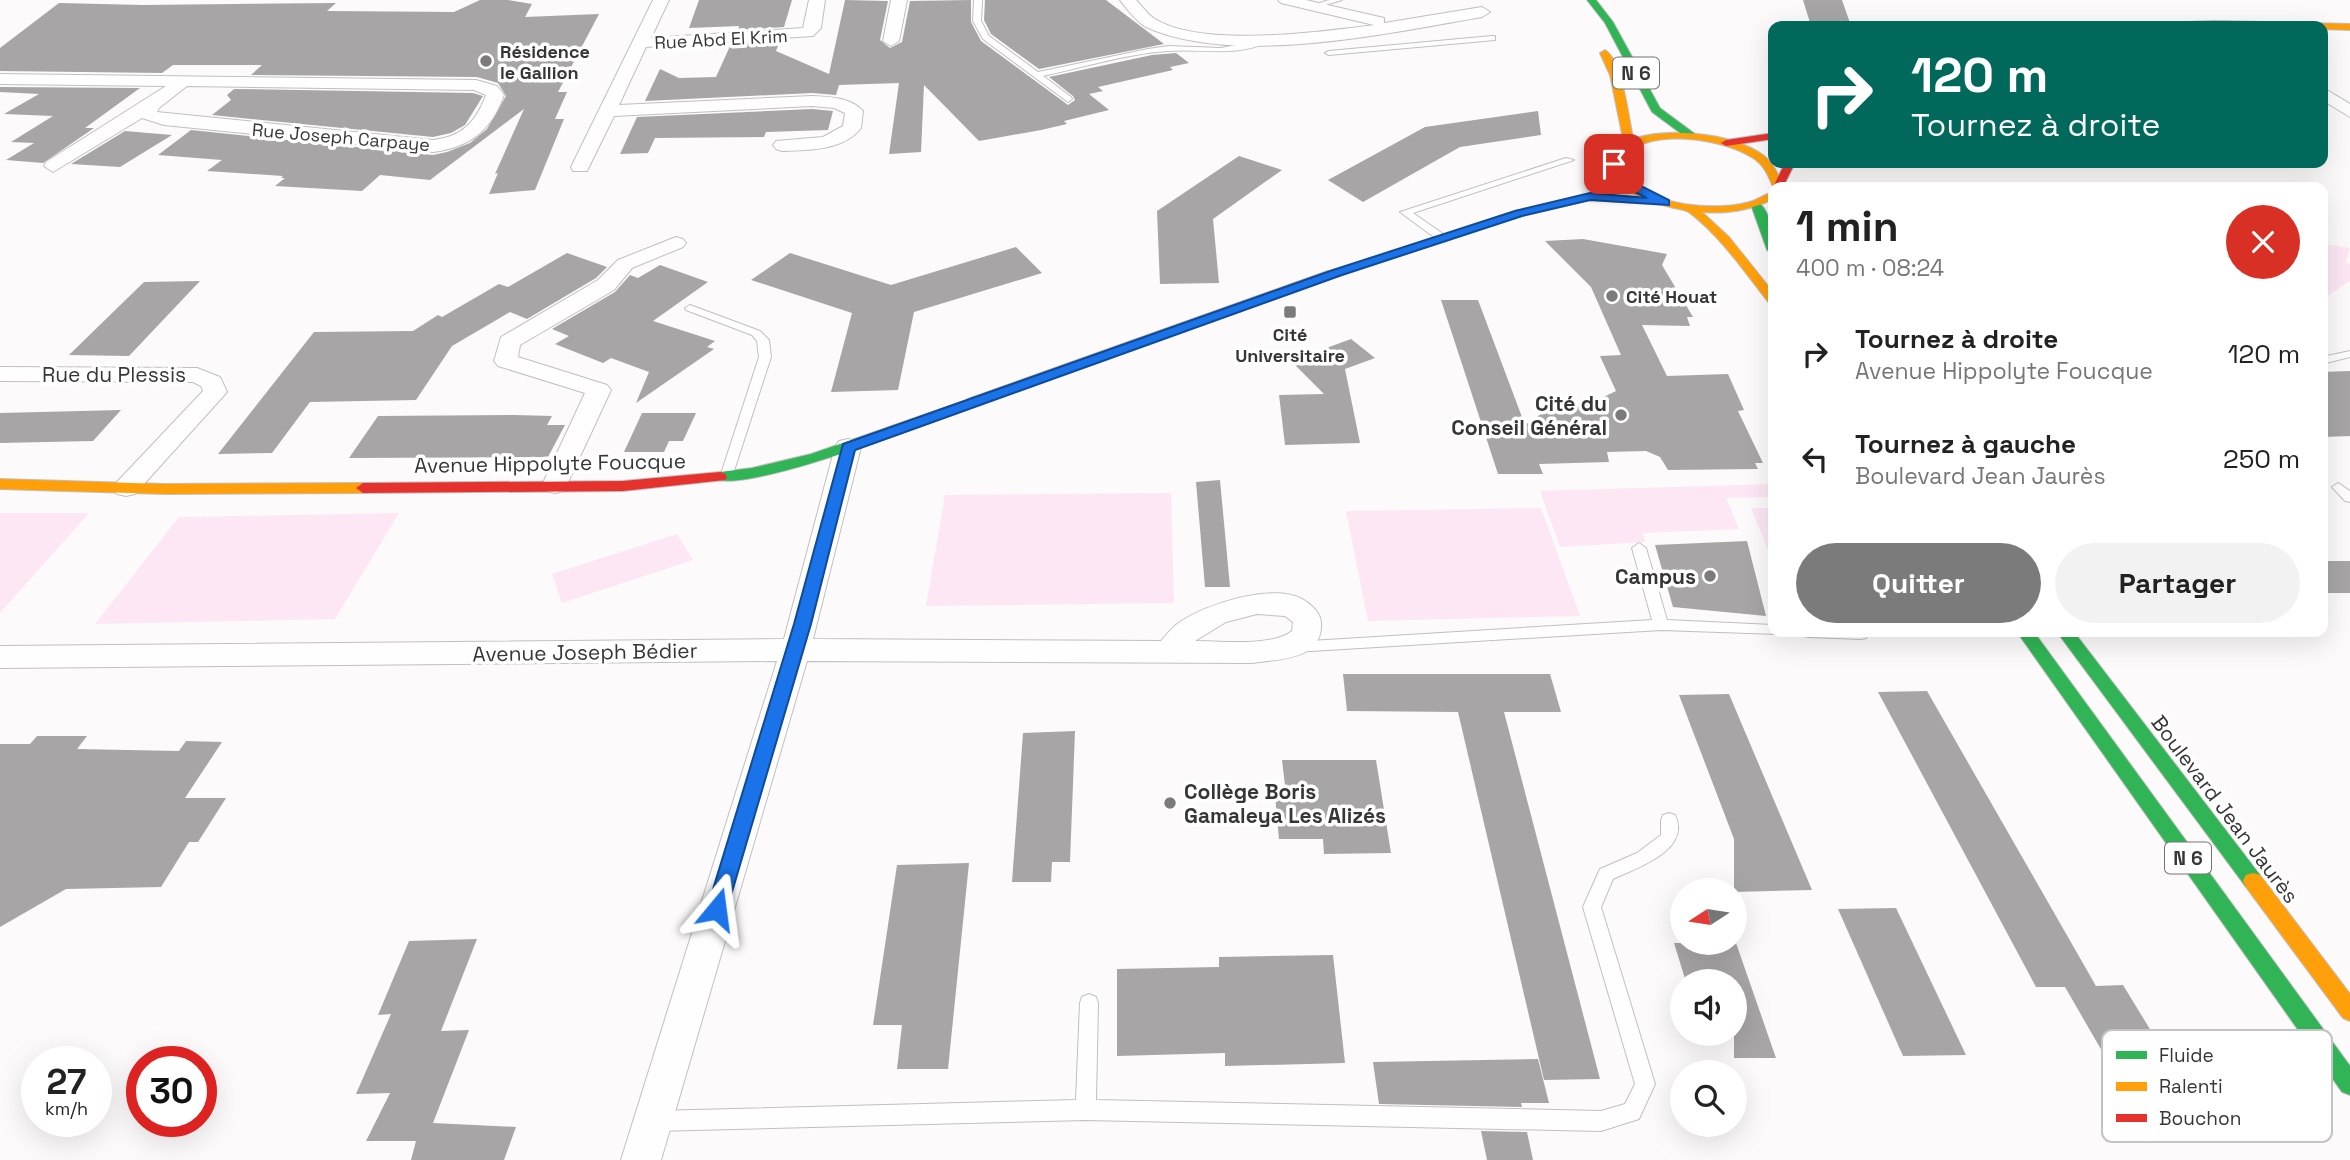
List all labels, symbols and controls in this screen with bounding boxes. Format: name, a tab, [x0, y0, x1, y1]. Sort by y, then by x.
street label: Rue Abd El Krim	[654, 24, 788, 54]
place label: Résidence le Gallion	[500, 40, 590, 84]
text: 120 m	[1911, 44, 2048, 106]
icon: right	[1796, 49, 1887, 140]
marker: Résidence le Gallion	[478, 53, 494, 69]
road number: N 6	[1613, 58, 1659, 88]
text: Tournez à droite	[1911, 105, 2160, 145]
street label: Rue Joseph Carpaye	[251, 118, 431, 156]
pin	[1584, 134, 1644, 194]
icon: arrive	[1595, 145, 1633, 183]
text: 1 min	[1796, 200, 1899, 253]
button: close	[2226, 205, 2300, 279]
text: 400 m · 08:24	[1796, 253, 1944, 283]
place label: Cité Houat	[1626, 285, 1717, 308]
marker: Cité Houat	[1604, 288, 1620, 304]
marker: Cité Universitaire	[1282, 304, 1298, 320]
text: Tournez à droite	[1855, 322, 2058, 356]
place label: Cité Universitaire	[1235, 323, 1345, 367]
icon: right	[1796, 335, 1834, 373]
text: 120 m	[2228, 337, 2300, 371]
text: Avenue Hippolyte Foucque	[1855, 356, 2153, 386]
street label: Rue du Plessis	[42, 361, 186, 388]
place label: Cité du Conseil Général	[1451, 390, 1607, 441]
marker: Cité du Conseil Général	[1613, 407, 1629, 423]
text: Tournez à gauche	[1855, 427, 2076, 461]
icon: left	[1796, 440, 1834, 478]
text: 250 m	[2223, 442, 2300, 476]
street label: Avenue Hippolyte Foucque	[414, 447, 686, 479]
text: Boulevard Jean Jaurès	[1855, 461, 2106, 491]
button: Quitter	[1796, 543, 2041, 623]
button: Partager	[2055, 543, 2300, 623]
place label: Campus	[1615, 563, 1696, 590]
marker: Campus	[1702, 568, 1718, 584]
street label: Avenue Joseph Bédier	[472, 637, 698, 667]
street label: Boulevard Jean Jaurès	[2145, 710, 2305, 908]
place label: Collège Boris Gamaleya Les Alizés	[1184, 778, 1386, 829]
marker: Collège Boris Gamaleya Les Alizés	[1162, 795, 1178, 811]
road number: N 6	[2165, 842, 2211, 874]
position arrow	[680, 872, 754, 946]
north arrow	[1670, 878, 1746, 956]
map controls	[1670, 878, 1747, 1137]
button: sound	[1670, 969, 1747, 1046]
legend	[2102, 1030, 2332, 1142]
text: Fluide	[2159, 1043, 2214, 1068]
speed limit sign: 30	[126, 1046, 217, 1137]
text: 27	[47, 1060, 86, 1104]
button: search	[1670, 1060, 1747, 1137]
text: Ralenti	[2159, 1074, 2223, 1099]
text: km/h	[45, 1097, 88, 1120]
text: Bouchon	[2159, 1106, 2241, 1131]

